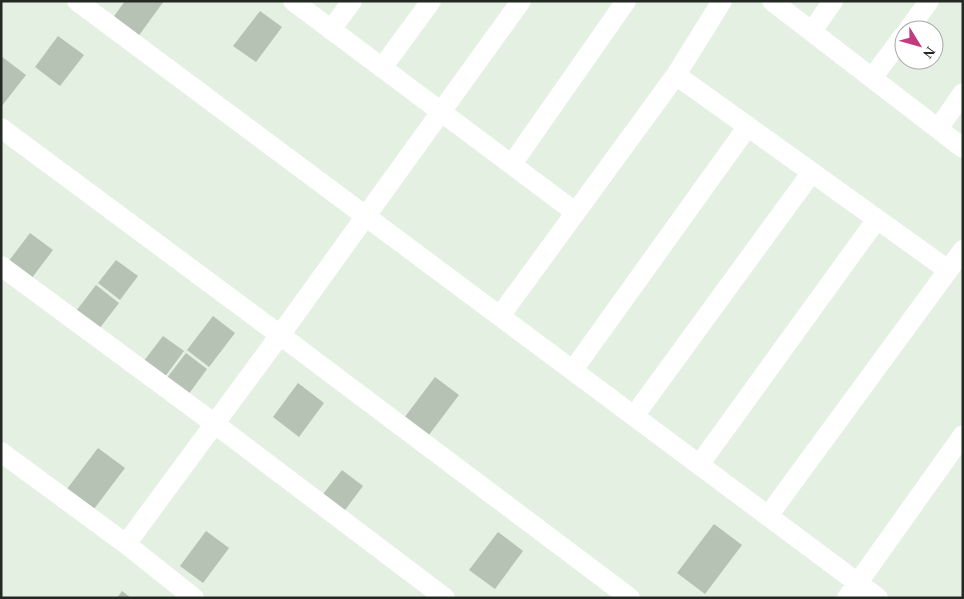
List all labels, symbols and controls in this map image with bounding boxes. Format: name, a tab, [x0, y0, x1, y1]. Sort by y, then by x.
north arrow	[894, 20, 944, 70]
text: N	[920, 44, 938, 61]

